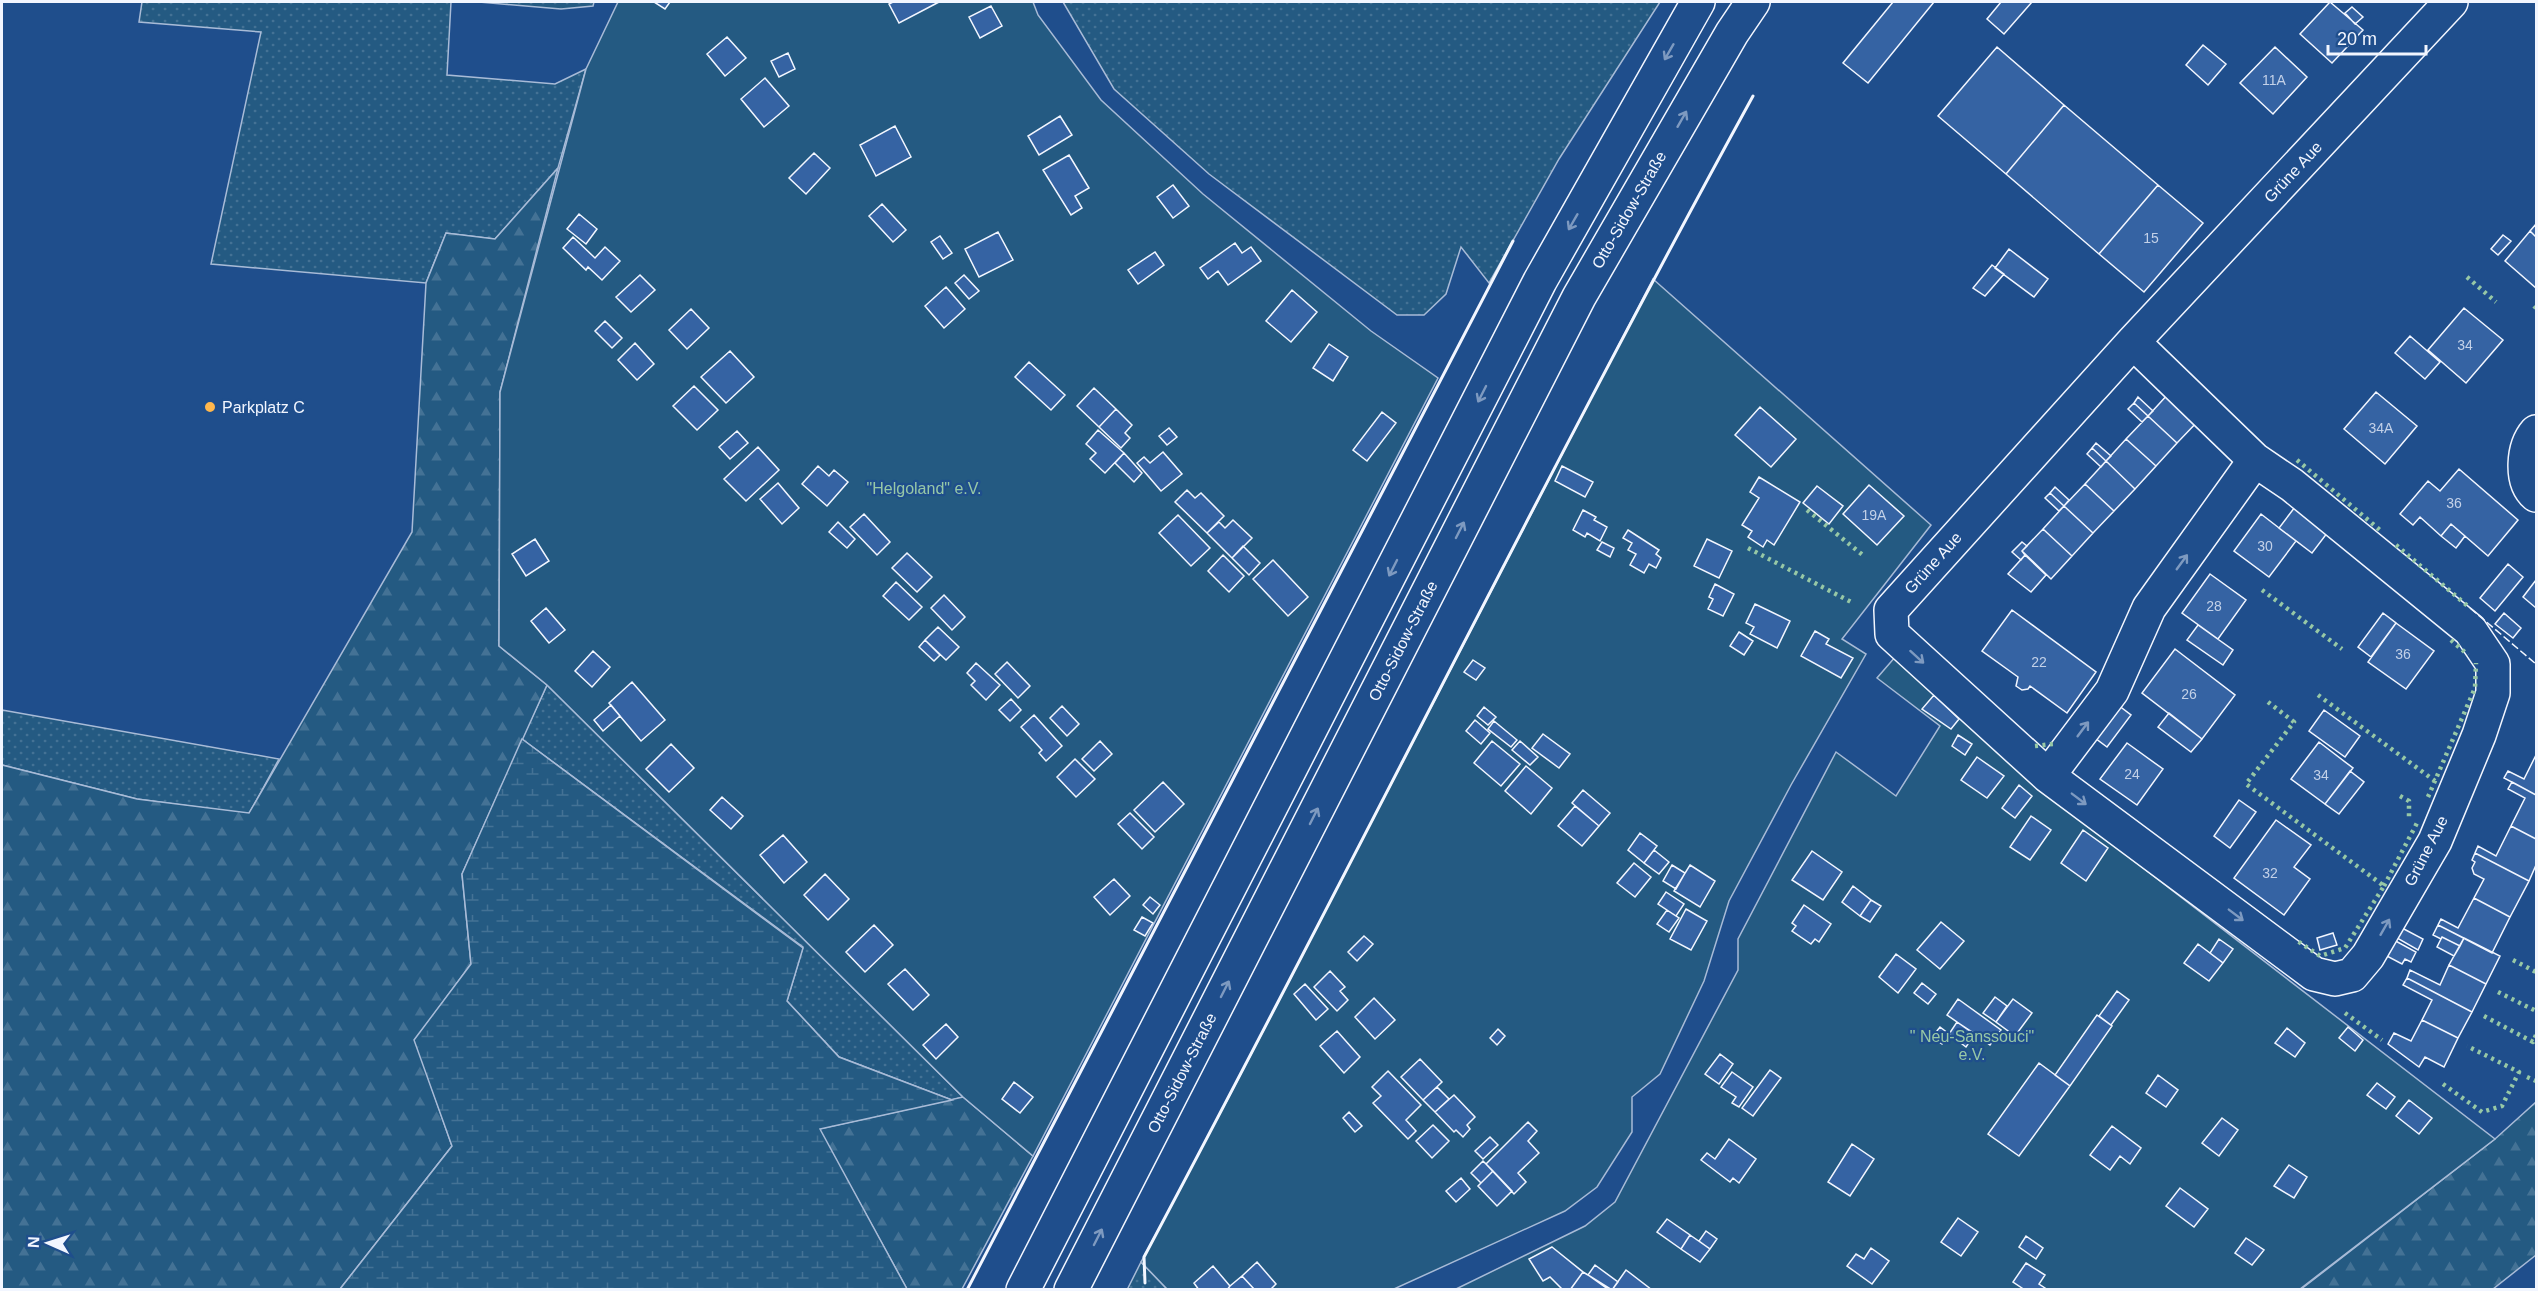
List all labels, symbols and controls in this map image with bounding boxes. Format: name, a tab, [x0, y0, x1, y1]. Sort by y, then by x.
scale bar	[2328, 18, 2426, 56]
text: 20 m	[2337, 29, 2377, 49]
one-way arrow	[1663, 43, 1675, 60]
house number: 11A	[2262, 72, 2287, 88]
one-way arrow	[1676, 111, 1688, 128]
street label: Grüne Aue	[2261, 138, 2325, 206]
street label: Otto-Sidow-Straße	[1589, 148, 1670, 272]
one-way arrow	[1567, 213, 1579, 230]
house number: 15	[2143, 230, 2159, 246]
house number: 34	[2457, 337, 2473, 353]
one-way arrow	[1475, 385, 1487, 403]
place label: Parkplatz C	[222, 399, 305, 416]
marker: Parkplatz C	[203, 400, 217, 414]
house number: 34A	[2369, 420, 2394, 436]
park label: "Helgoland" e.V.	[867, 480, 981, 497]
house number: 36	[2446, 495, 2462, 511]
house number: 19A	[1862, 507, 1887, 523]
one-way arrow	[1455, 521, 1466, 539]
street label: Grüne Aue	[1901, 529, 1965, 597]
house number: 30	[2257, 538, 2273, 554]
one-way arrow	[2176, 555, 2188, 571]
one-way arrow	[1387, 558, 1398, 576]
street label: Otto-Sidow-Straße	[1365, 578, 1441, 704]
house number: 28	[2206, 598, 2222, 614]
house number: 36	[2395, 646, 2411, 662]
one-way arrow	[1909, 650, 1924, 664]
house number: 22	[2031, 654, 2047, 670]
house number: 26	[2181, 686, 2197, 702]
one-way arrow	[2077, 722, 2089, 738]
house number: 24	[2124, 766, 2140, 782]
house number: 34	[2313, 767, 2329, 783]
one-way arrow	[2071, 792, 2087, 805]
one-way arrow	[1309, 807, 1320, 825]
street label: Grüne Aue	[2401, 813, 2451, 889]
house number: 32	[2262, 865, 2278, 881]
one-way arrow	[2227, 909, 2243, 922]
one-way arrow	[2379, 919, 2391, 936]
one-way arrow	[1219, 981, 1231, 998]
street label: Otto-Sidow-Straße	[1144, 1010, 1220, 1136]
park label: " Neu-Sanssouci" e.V.	[1910, 1028, 2034, 1063]
north arrow	[18, 1213, 78, 1273]
one-way arrow	[1092, 1229, 1104, 1247]
text: N	[25, 1236, 42, 1248]

